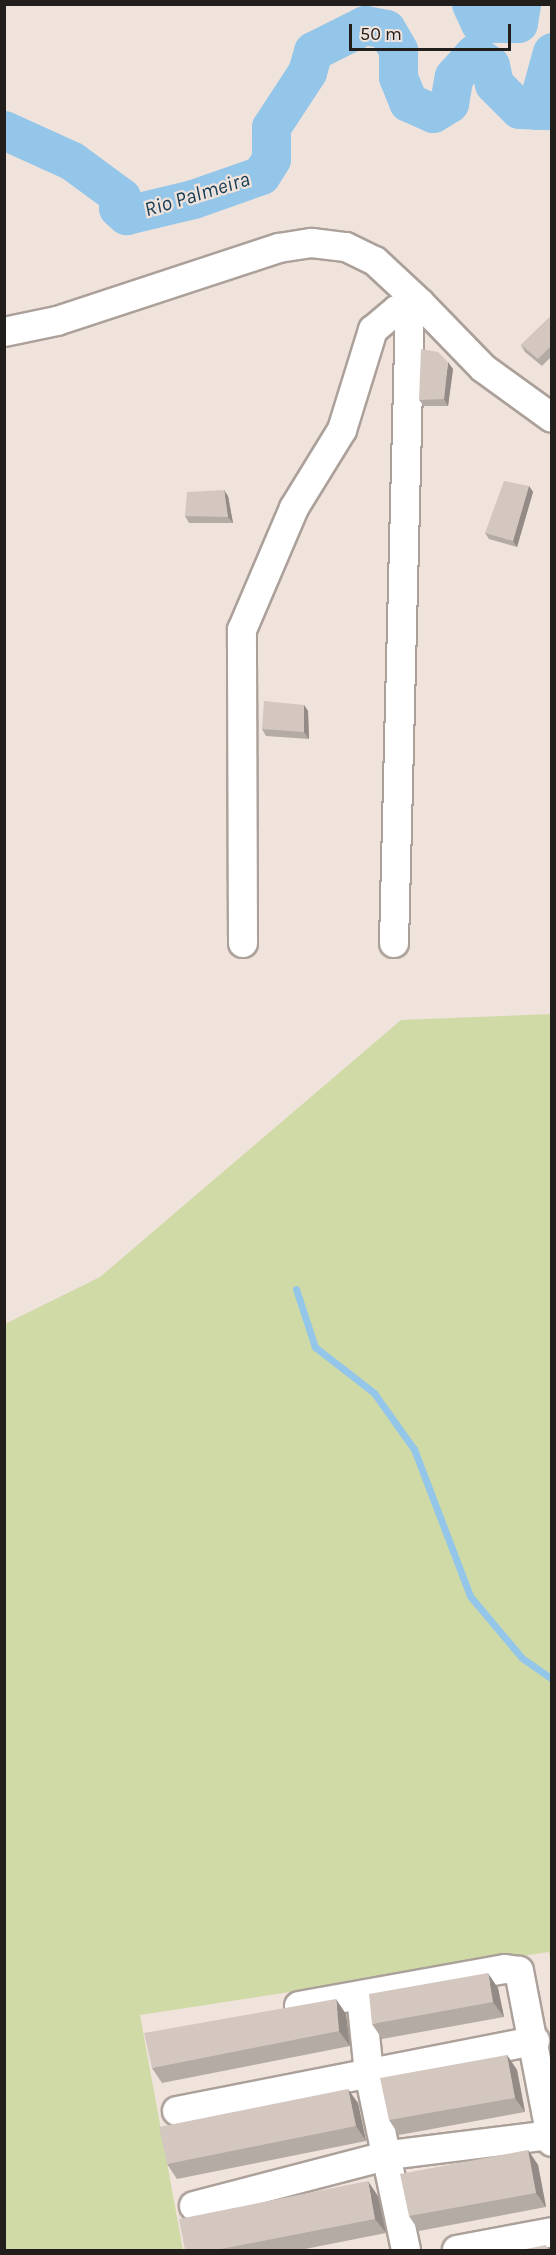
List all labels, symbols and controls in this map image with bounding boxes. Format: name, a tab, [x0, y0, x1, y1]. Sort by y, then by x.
scale bar	[352, 12, 514, 50]
text: 50 m	[360, 23, 402, 45]
water label: Rio Palmeira	[141, 166, 253, 222]

